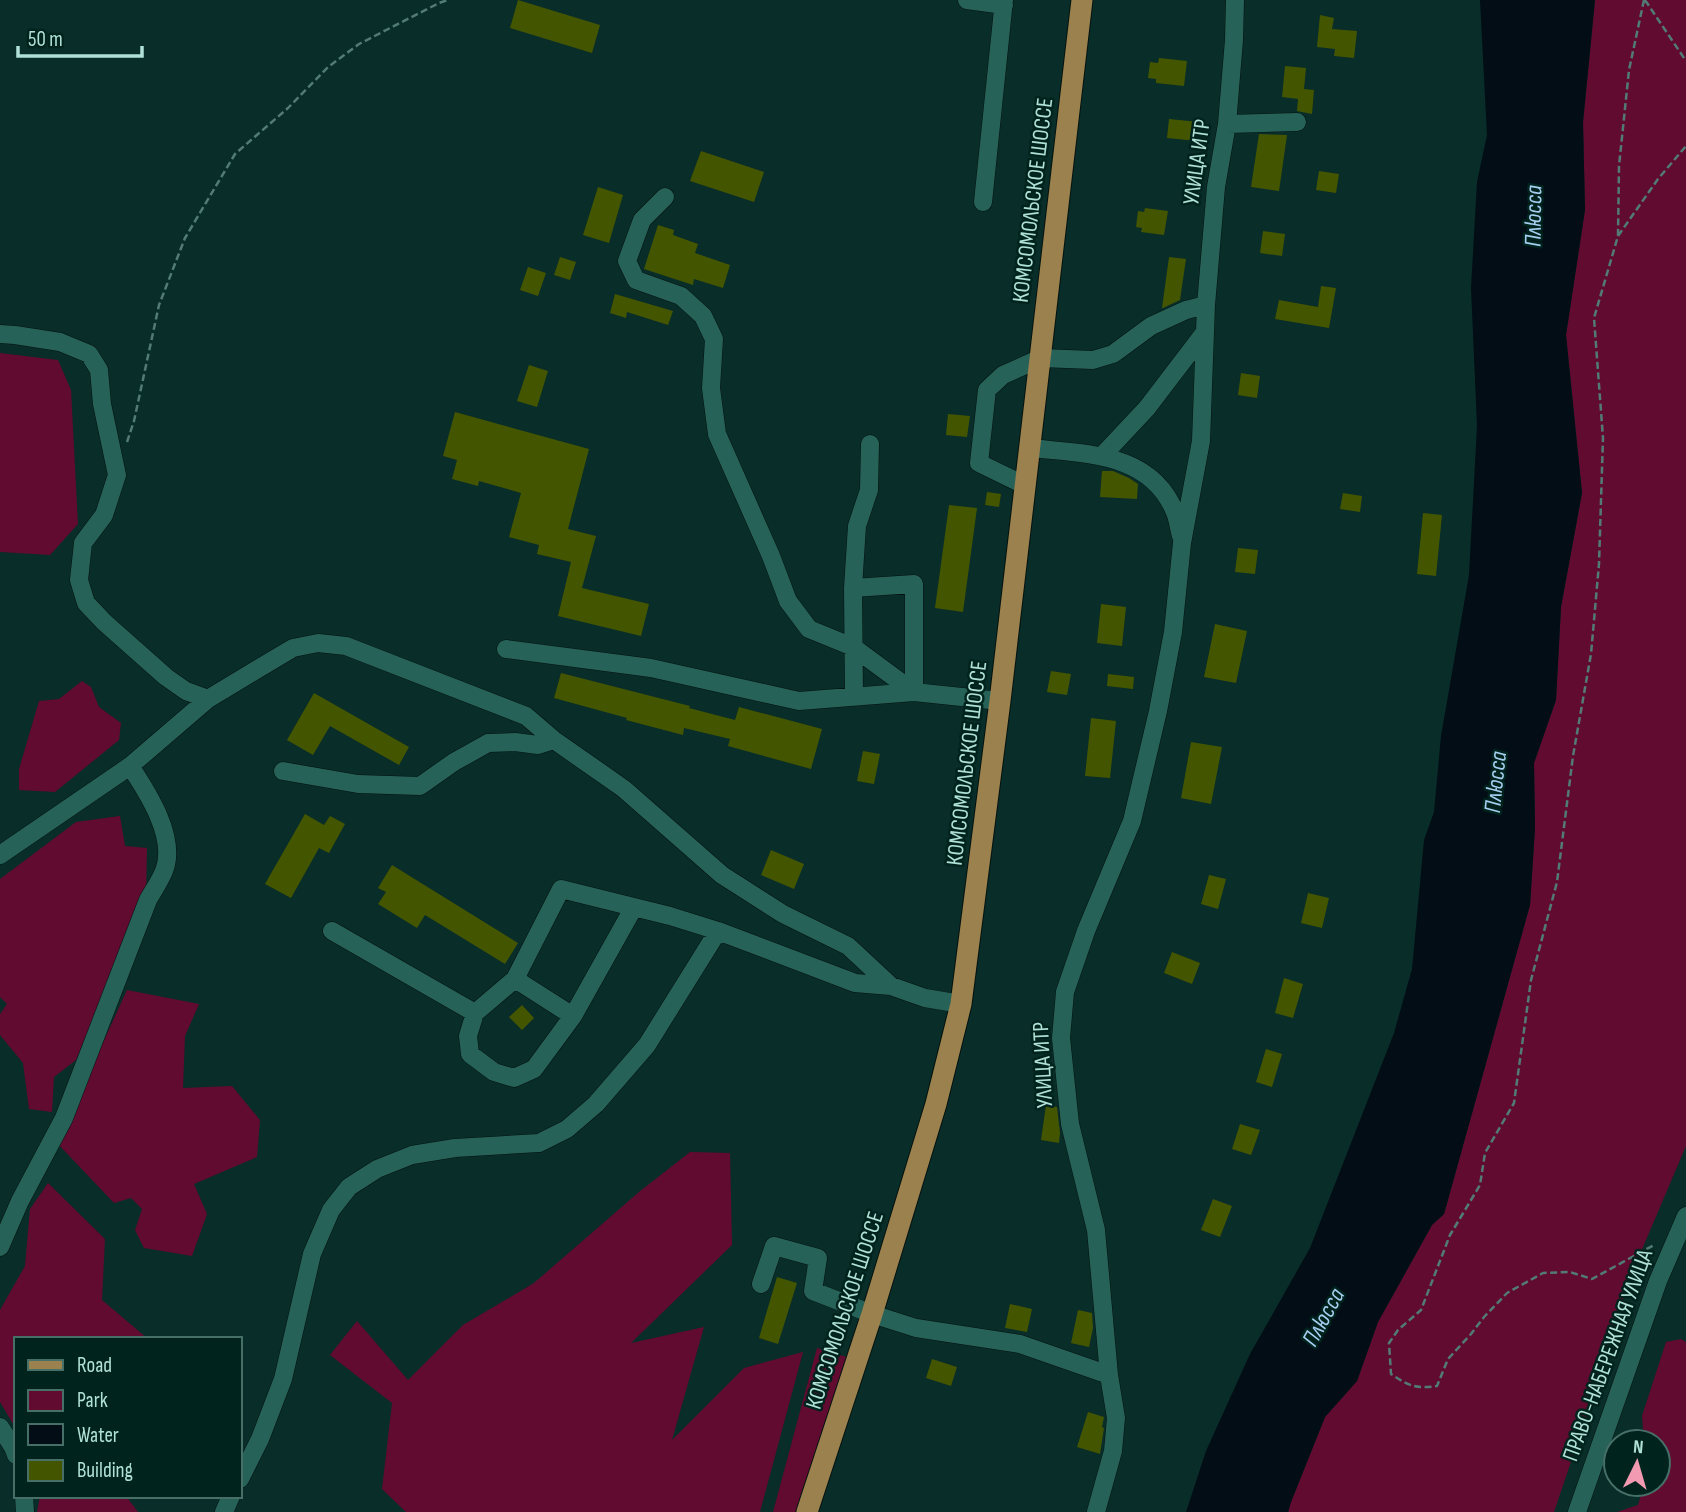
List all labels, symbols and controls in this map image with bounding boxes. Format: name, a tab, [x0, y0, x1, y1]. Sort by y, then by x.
scale bar	[18, 14, 142, 58]
text: 50 m	[28, 27, 63, 52]
street label: КОМСОМОЛЬСКОЕ ШОССЕ	[1007, 96, 1059, 304]
street label: УЛИЦА ИТР	[1177, 118, 1217, 207]
water label: Плюсса	[1518, 184, 1549, 247]
street label: КОМСОМОЛЬСКОЕ ШОССЕ	[941, 659, 993, 867]
water label: Плюсса	[1478, 749, 1513, 814]
street label: УЛИЦА ИТР	[1027, 1021, 1059, 1109]
street label: КОМСОМОЛЬСКОЕ ШОССЕ	[800, 1208, 890, 1413]
street label: ПРАВО-НАБЕРЕЖНАЯ УЛИЦА	[1557, 1245, 1659, 1465]
water label: Плюсса	[1296, 1283, 1351, 1351]
legend	[14, 1337, 242, 1498]
text: Road	[77, 1353, 112, 1378]
text: Park	[77, 1388, 108, 1413]
text: Water	[77, 1423, 119, 1448]
north arrow	[1602, 1428, 1672, 1498]
text: N	[1632, 1436, 1644, 1459]
text: Building	[77, 1458, 133, 1483]

